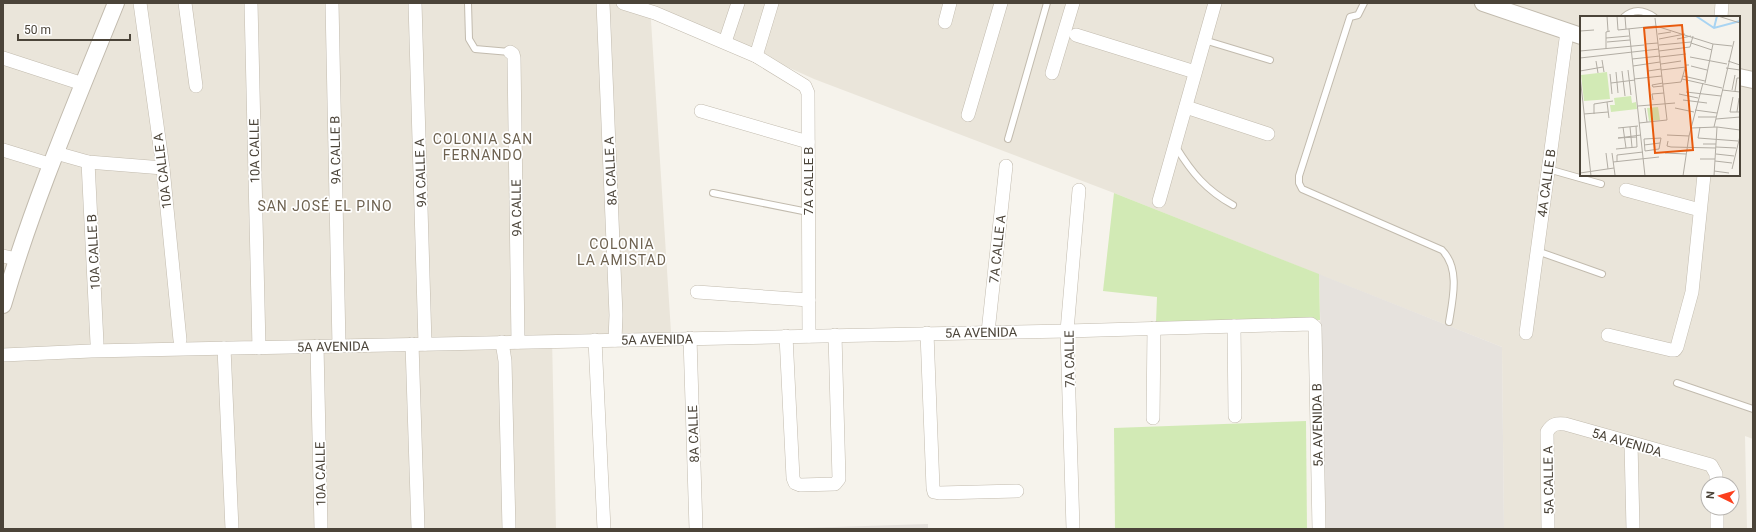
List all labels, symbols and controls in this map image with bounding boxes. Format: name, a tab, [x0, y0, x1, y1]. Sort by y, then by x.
scale bar	[18, 16, 130, 42]
inset map	[1580, 16, 1740, 176]
text: 50 m	[24, 23, 51, 37]
street label: 9A CALLE B	[327, 116, 344, 184]
street label: 10A CALLE	[246, 119, 263, 183]
district label: COLONIA SAN FERNANDO	[433, 131, 533, 163]
street label: 10A CALLE A	[150, 132, 175, 210]
street label: 8A CALLE A	[601, 136, 620, 206]
street label: 9A CALLE A	[412, 138, 429, 208]
street label: 7A CALLE B	[801, 147, 816, 215]
street label: 4A CALLE B	[1534, 148, 1559, 218]
street label: 9A CALLE	[509, 179, 524, 237]
district label: SAN JOSÉ EL PINO	[257, 197, 393, 214]
street label: 7A CALLE A	[986, 213, 1009, 284]
street label: 10A CALLE B	[84, 214, 103, 290]
district label: COLONIA LA AMISTAD	[577, 236, 667, 268]
street label: 5A AVENIDA	[945, 324, 1018, 341]
street label: 7A CALLE	[1062, 330, 1077, 388]
street label: 5A AVENIDA	[621, 331, 694, 348]
street label: 5A AVENIDA	[297, 338, 370, 355]
street label: 5A AVENIDA B	[1309, 383, 1326, 467]
street label: 8A CALLE	[685, 405, 702, 463]
street label: 5A AVENIDA	[1590, 425, 1664, 460]
street label: 10A CALLE	[312, 442, 329, 506]
street label: 5A CALLE A	[1540, 445, 1557, 515]
north arrow	[1700, 476, 1740, 516]
text: N	[1704, 491, 1717, 500]

